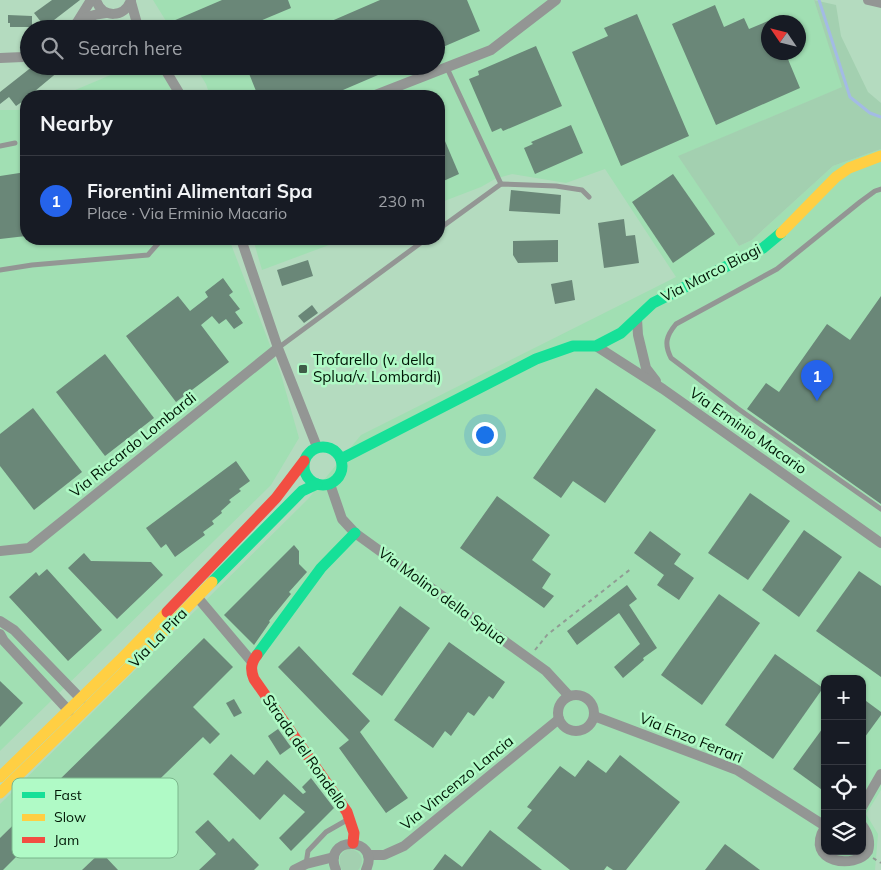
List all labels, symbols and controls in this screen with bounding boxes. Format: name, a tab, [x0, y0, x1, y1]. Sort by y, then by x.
north arrow	[761, 15, 806, 60]
search box	[20, 20, 445, 75]
icon: search	[38, 34, 66, 62]
text: Search here	[78, 36, 182, 60]
text: Nearby	[40, 110, 113, 136]
text: Fiorentini Alimentari Spa	[87, 179, 313, 203]
text: 1	[51, 191, 61, 211]
text: 230 m	[378, 191, 425, 211]
text: Place · Via Erminio Macario	[87, 203, 287, 223]
street label: Via Marco Biagi	[658, 239, 764, 306]
place label: Trofarello (v. della Splua/v. Lombardi)	[313, 350, 442, 386]
pin: 1	[801, 360, 833, 401]
marker: Trofarello (v. della Splua/v. Lombardi)	[297, 363, 309, 375]
street label: Via Erminio Macario	[686, 383, 811, 478]
street label: Via Riccardo Lombardi	[66, 388, 200, 501]
your location	[472, 422, 498, 448]
street label: Via Molino della Splua	[375, 543, 510, 648]
street label: Via La Pira	[124, 604, 191, 672]
map controls	[821, 675, 866, 855]
button: +	[821, 675, 866, 720]
street label: Strada del Rondello	[259, 691, 352, 813]
street label: Via Enzo Ferrari	[637, 708, 746, 767]
button: −	[821, 720, 866, 765]
street label: Via Vincenzo Lancia	[396, 731, 517, 834]
button: locate	[821, 765, 866, 810]
legend	[12, 778, 178, 858]
text: Fast	[54, 786, 82, 804]
text: Slow	[54, 808, 86, 826]
button: layers	[821, 810, 866, 855]
text: Jam	[54, 831, 79, 849]

